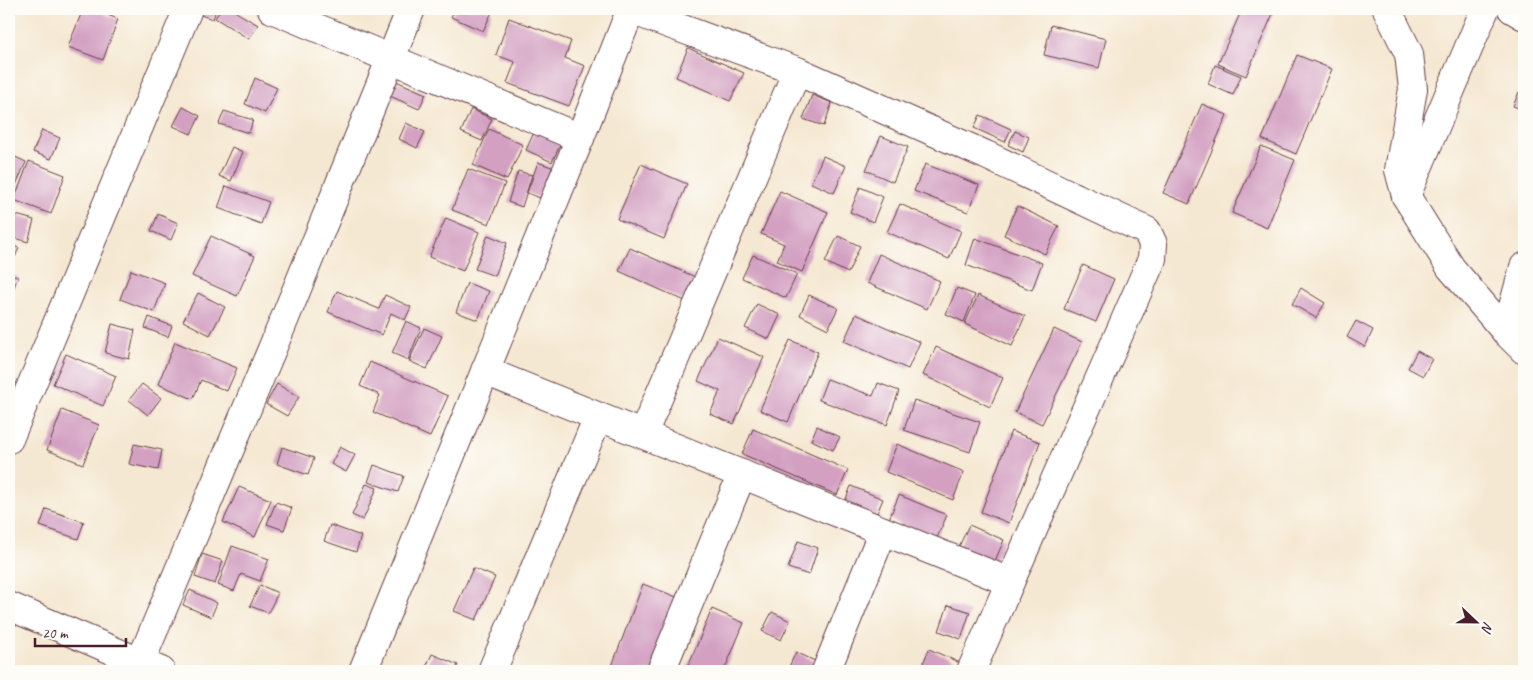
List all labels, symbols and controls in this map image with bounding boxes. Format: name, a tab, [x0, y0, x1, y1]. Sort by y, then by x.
north arrow	[1450, 598, 1500, 648]
scale bar	[35, 615, 126, 647]
text: N	[1477, 619, 1497, 636]
text: 20 m	[42, 624, 69, 643]

